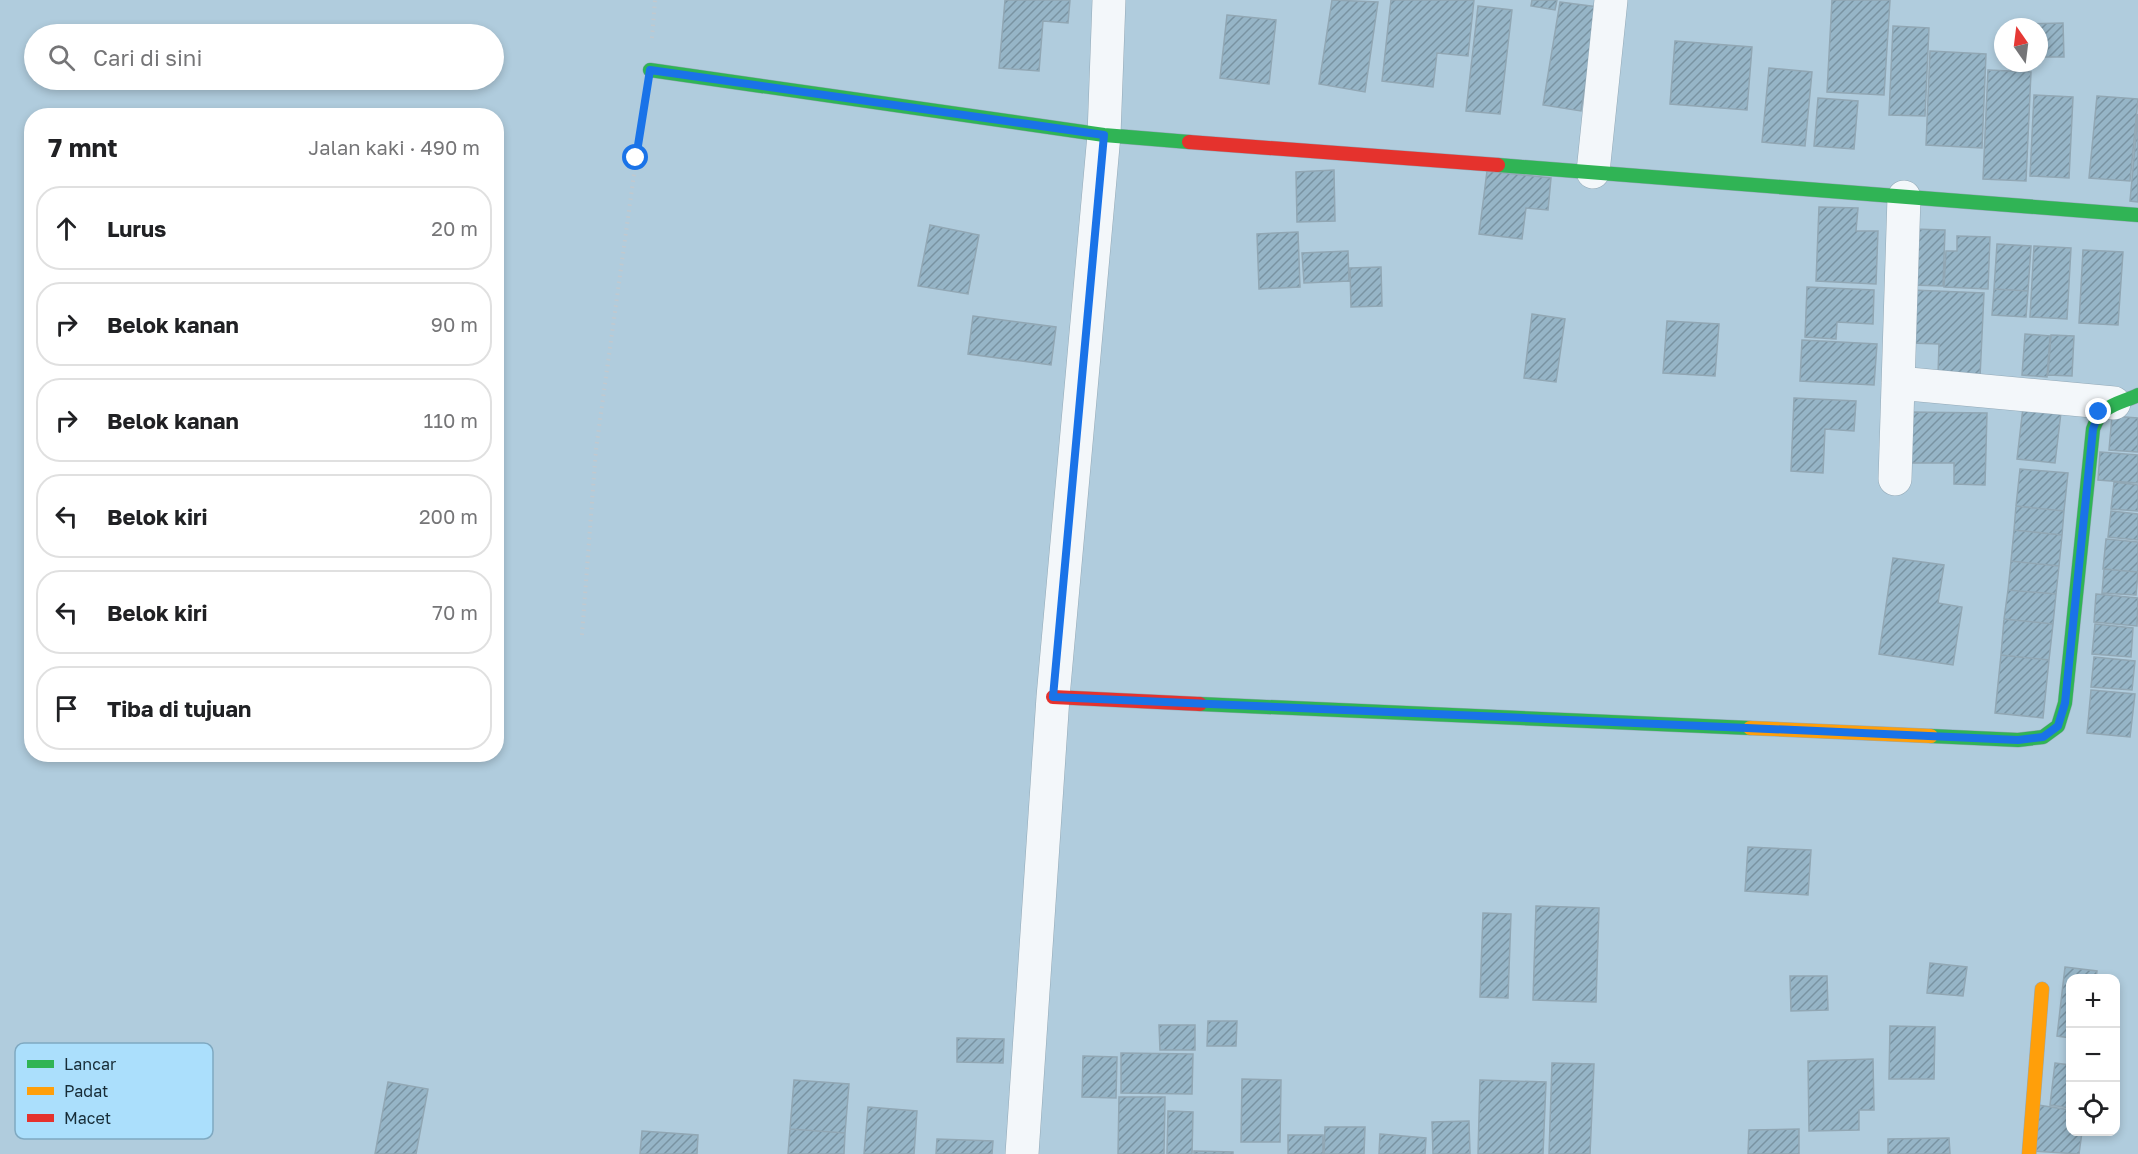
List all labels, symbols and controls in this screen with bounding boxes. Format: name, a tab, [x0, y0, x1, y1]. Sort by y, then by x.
north arrow	[1994, 18, 2048, 72]
search box	[24, 24, 504, 90]
icon: search	[45, 41, 78, 74]
text: Cari di sini	[93, 44, 202, 71]
text: 7 mnt	[48, 132, 118, 163]
text: Jalan kaki · 490 m	[308, 135, 480, 159]
route start	[622, 144, 648, 170]
icon: ahead	[50, 212, 83, 245]
text: Lurus	[107, 215, 166, 242]
text: 20 m	[431, 216, 478, 240]
icon: right	[50, 308, 83, 341]
text: Belok kanan	[107, 311, 239, 338]
text: 90 m	[431, 312, 478, 336]
route end	[2085, 398, 2111, 424]
icon: right	[50, 404, 83, 437]
text: Belok kanan	[107, 407, 239, 434]
text: 110 m	[424, 408, 478, 432]
icon: left	[50, 500, 83, 533]
text: Belok kiri	[107, 503, 208, 530]
text: 200 m	[419, 504, 478, 528]
icon: left	[50, 596, 83, 629]
text: Belok kiri	[107, 599, 208, 626]
text: 70 m	[432, 600, 478, 624]
icon: arrive	[50, 692, 83, 725]
text: Tiba di tujuan	[107, 695, 251, 722]
map controls	[2066, 974, 2120, 1136]
button: +	[2066, 974, 2120, 1028]
button: −	[2066, 1028, 2120, 1082]
legend	[15, 1043, 213, 1139]
text: Lancar	[64, 1054, 116, 1074]
text: Padat	[64, 1081, 108, 1101]
button: locate	[2066, 1082, 2120, 1136]
text: Macet	[64, 1108, 111, 1128]

